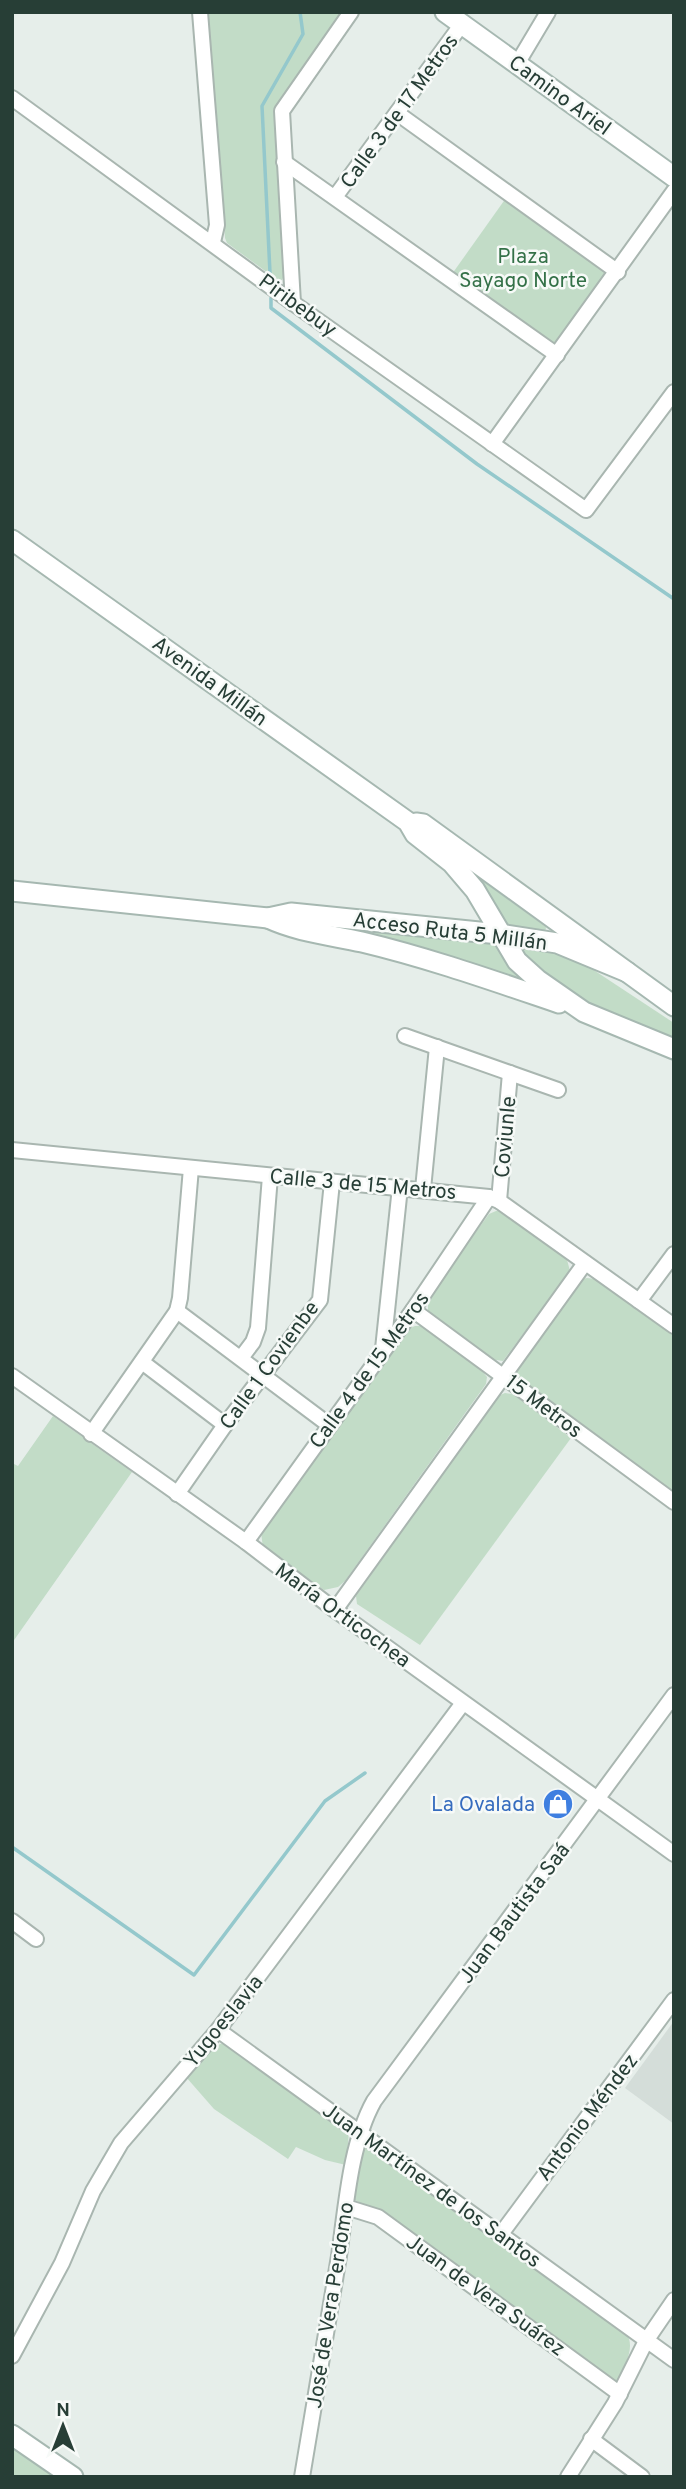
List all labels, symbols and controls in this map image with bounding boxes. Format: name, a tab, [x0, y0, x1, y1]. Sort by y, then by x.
street label: Calle 3 de 17 Metros	[335, 29, 465, 194]
street label: Camino Ariel	[502, 50, 616, 143]
park label: Plaza Sayago Norte	[459, 244, 587, 295]
street label: Piribebuy	[253, 269, 342, 344]
street label: Avenida Millán	[146, 631, 272, 733]
street label: Acceso Ruta 5 Millán	[351, 907, 549, 958]
street label: Coviunle	[489, 1095, 524, 1179]
street label: Calle 3 de 15 Metros	[268, 1164, 457, 1207]
street label: Calle 4 de 15 Metros	[304, 1287, 436, 1455]
street label: Calle 1 Covienbe	[214, 1296, 326, 1436]
street label: 15 Metros	[499, 1369, 587, 1445]
street label: María Orticochea	[269, 1558, 415, 1675]
shop icon: La Ovalada	[541, 1787, 575, 1821]
place label: La Ovalada	[431, 1792, 535, 1819]
street label: Juan Bautista Saá	[453, 1838, 577, 1990]
street label: Yugoeslavia	[178, 1970, 270, 2074]
street label: Antonio Méndez	[531, 2049, 645, 2187]
street label: Juan Martínez de los Santos	[316, 2098, 546, 2275]
street label: José de Vera Perdomo	[302, 2200, 361, 2410]
street label: Juan de Vera Suárez	[400, 2229, 570, 2363]
north arrow	[28, 2391, 98, 2461]
text: N	[56, 2399, 70, 2423]

